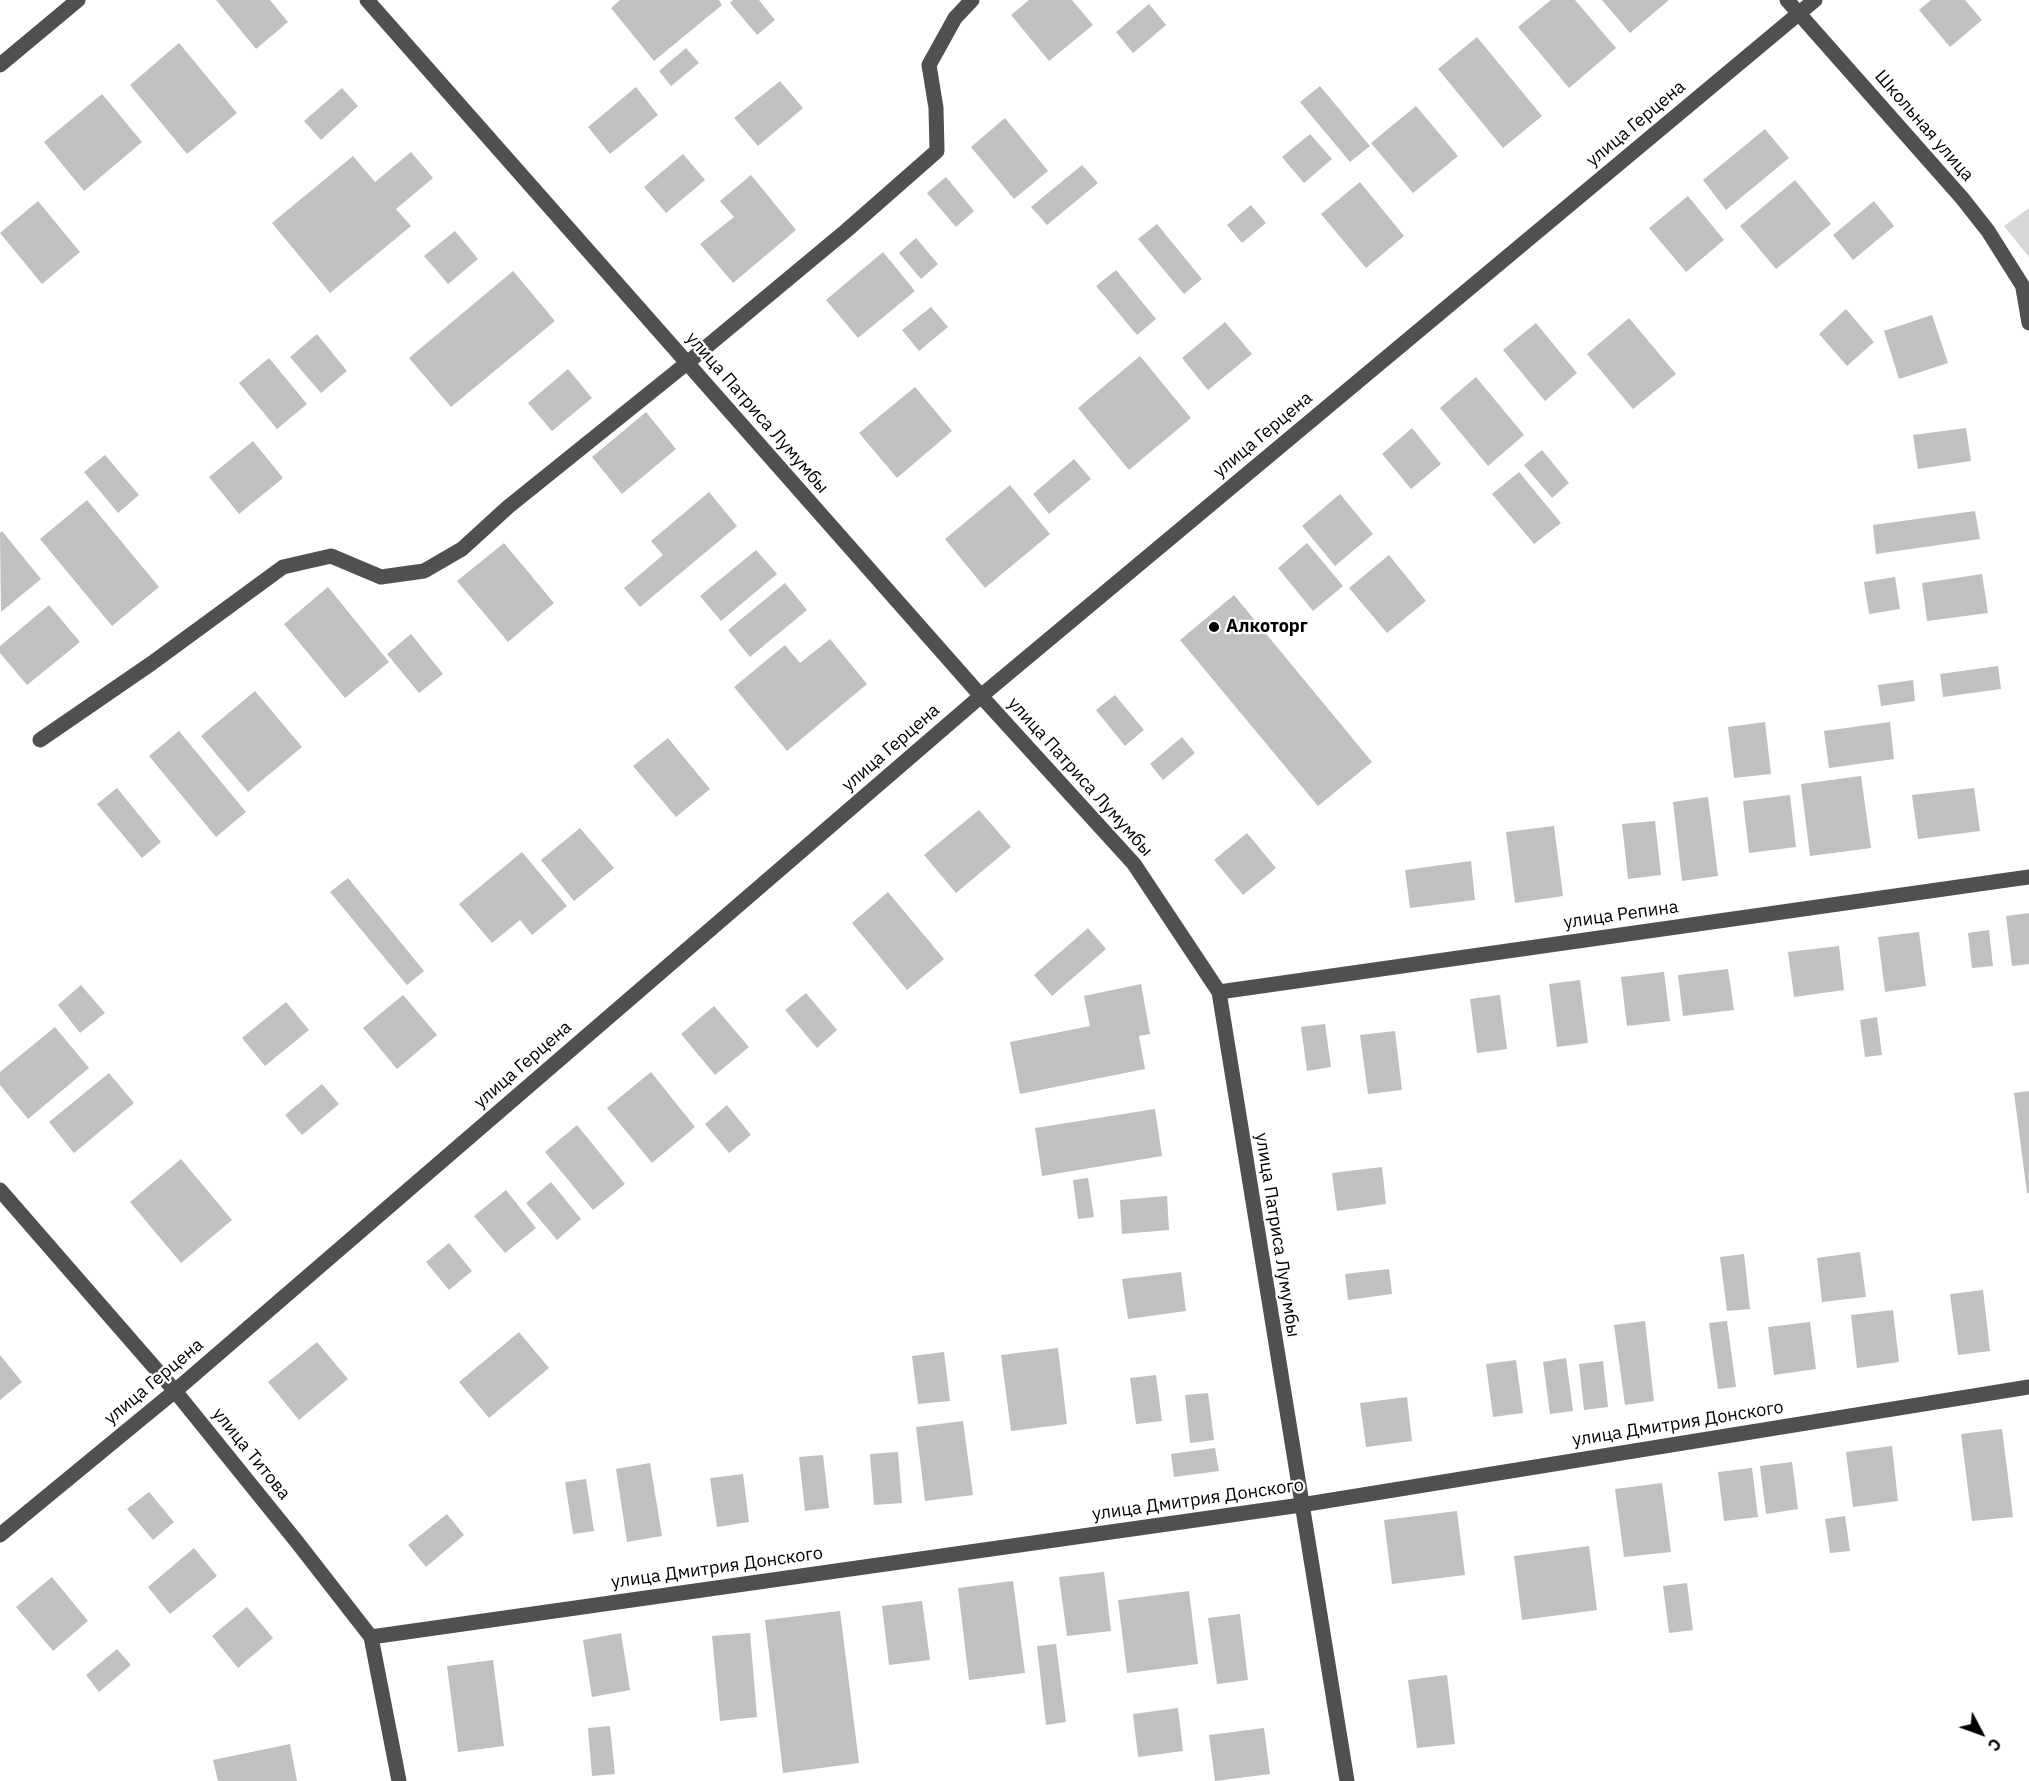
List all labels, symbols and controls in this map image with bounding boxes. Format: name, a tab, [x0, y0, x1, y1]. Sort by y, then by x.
street label: Школьная улица	[1870, 66, 1978, 186]
street label: улица Герцена	[1582, 76, 1690, 172]
street label: улица Патриса Лумумбы	[681, 328, 833, 498]
street label: улица Герцена	[1209, 387, 1317, 483]
place label: Алкоторг	[1226, 616, 1308, 638]
marker: Алкоторг	[1207, 620, 1221, 634]
street label: улица Патриса Лумумбы	[1003, 693, 1157, 861]
street label: улица Герцена	[838, 700, 944, 796]
street label: улица Репина	[1562, 896, 1680, 934]
street label: улица Герцена	[470, 1017, 576, 1113]
street label: улица Патриса Лумумбы	[1250, 1131, 1304, 1339]
street label: улица Герцена	[100, 1334, 208, 1430]
street label: улица Дмитрия Донского	[1571, 1397, 1785, 1451]
street label: улица Титова	[207, 1404, 295, 1504]
street label: улица Дмитрия Донского	[1091, 1474, 1305, 1526]
street label: улица Дмитрия Донского	[610, 1542, 824, 1594]
north arrow	[1951, 1703, 2011, 1763]
text: С	[1984, 1734, 2006, 1755]

